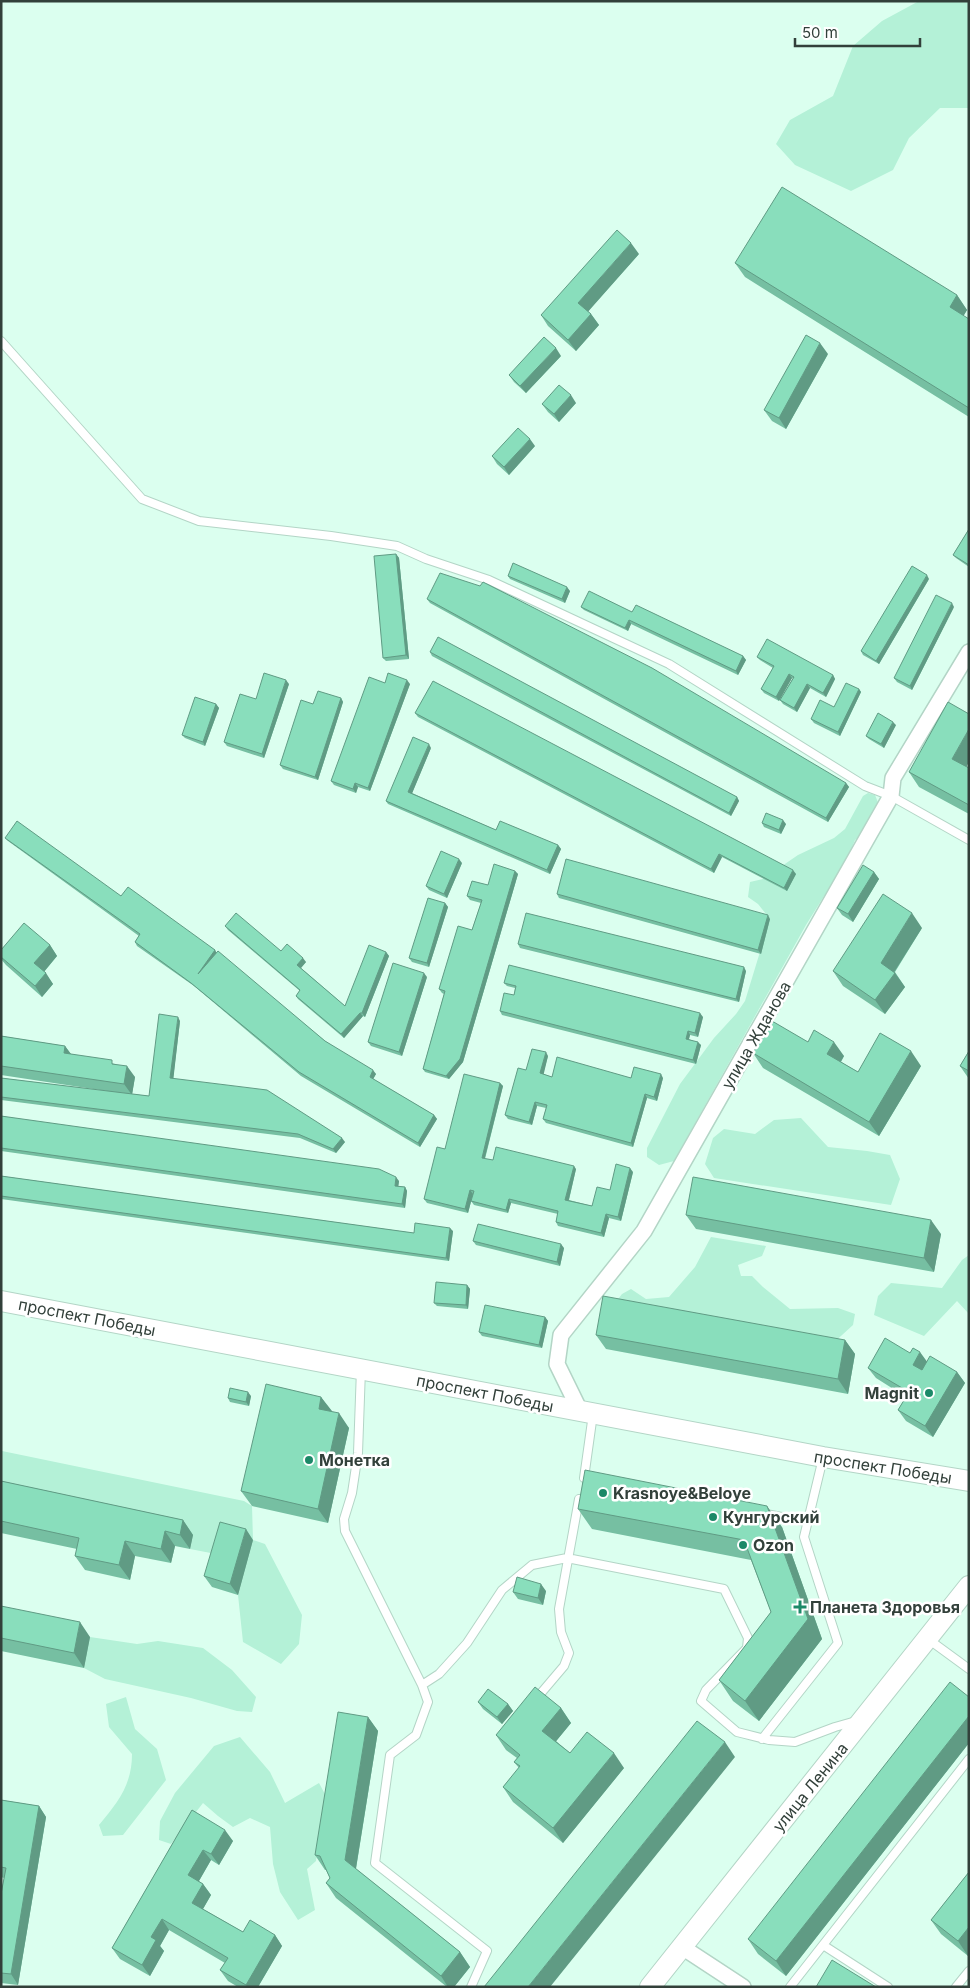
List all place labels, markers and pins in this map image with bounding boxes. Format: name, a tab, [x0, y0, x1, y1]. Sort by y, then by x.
place label: Magnit	[865, 1383, 919, 1403]
marker: Magnit	[923, 1387, 935, 1399]
place label: Монетка	[319, 1450, 390, 1470]
marker: Монетка	[303, 1454, 315, 1466]
place label: Krasnoye&Beloye	[613, 1483, 751, 1503]
marker: Krasnoye&Beloye	[597, 1487, 609, 1499]
place label: Кунгурский	[723, 1507, 819, 1527]
marker: Кунгурский	[707, 1511, 719, 1523]
place label: Ozon	[753, 1535, 794, 1555]
marker: Ozon	[737, 1539, 749, 1551]
place label: Планета Здоровья	[810, 1597, 960, 1617]
marker: Планета Здоровья	[794, 1601, 806, 1613]

